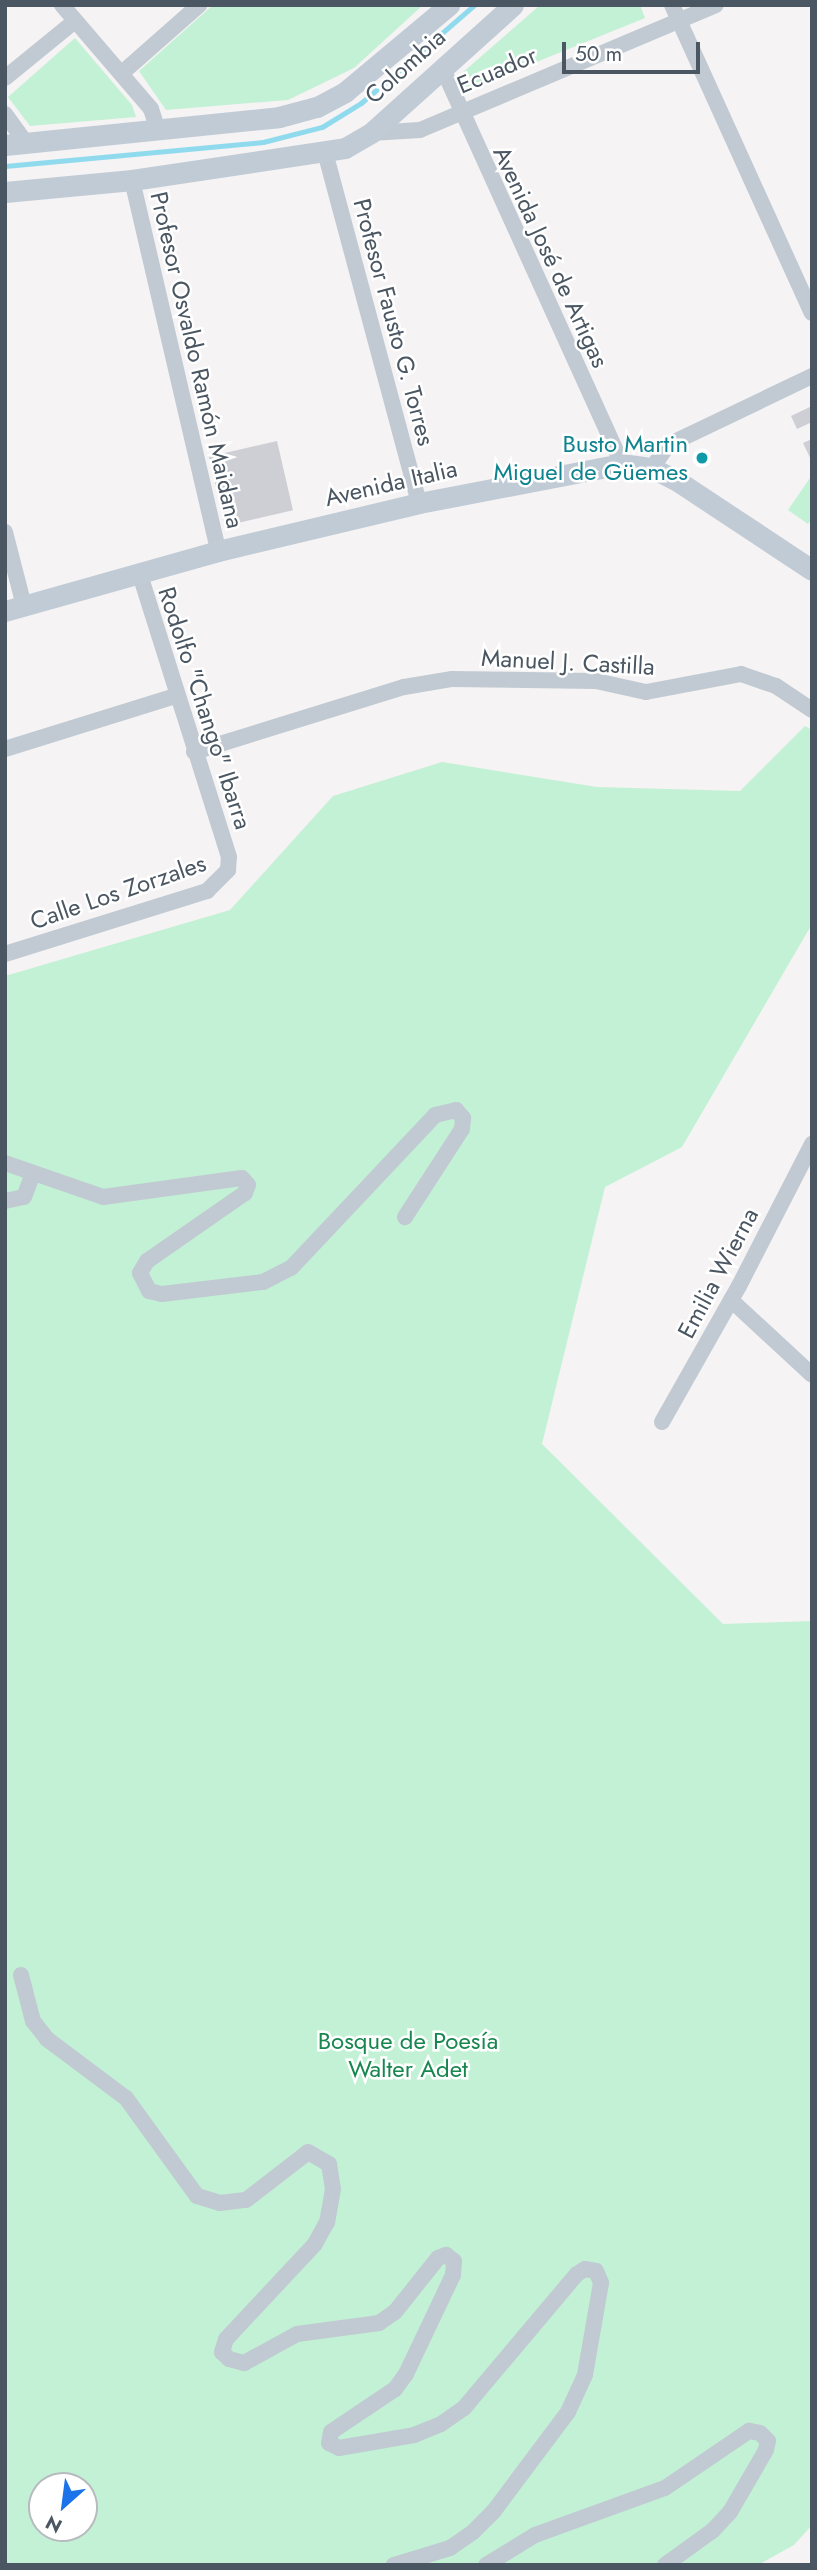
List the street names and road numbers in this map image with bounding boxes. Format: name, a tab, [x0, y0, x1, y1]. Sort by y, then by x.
street label: Colombia	[359, 22, 451, 110]
street label: Ecuador	[453, 40, 541, 100]
street label: Avenida José de Artigas	[487, 142, 615, 372]
street label: Profesor Osvaldo Ramón Maidana	[144, 189, 250, 531]
street label: Profesor Fausto G. Torres	[347, 195, 441, 449]
street label: Avenida Italia	[322, 454, 460, 512]
street label: Rodolfo "Chango" Ibarra	[152, 583, 258, 833]
street label: Manuel J. Castilla	[481, 643, 655, 681]
street label: Calle Los Zorzales	[26, 848, 210, 936]
street label: Emilia Wierna	[672, 1203, 764, 1343]

